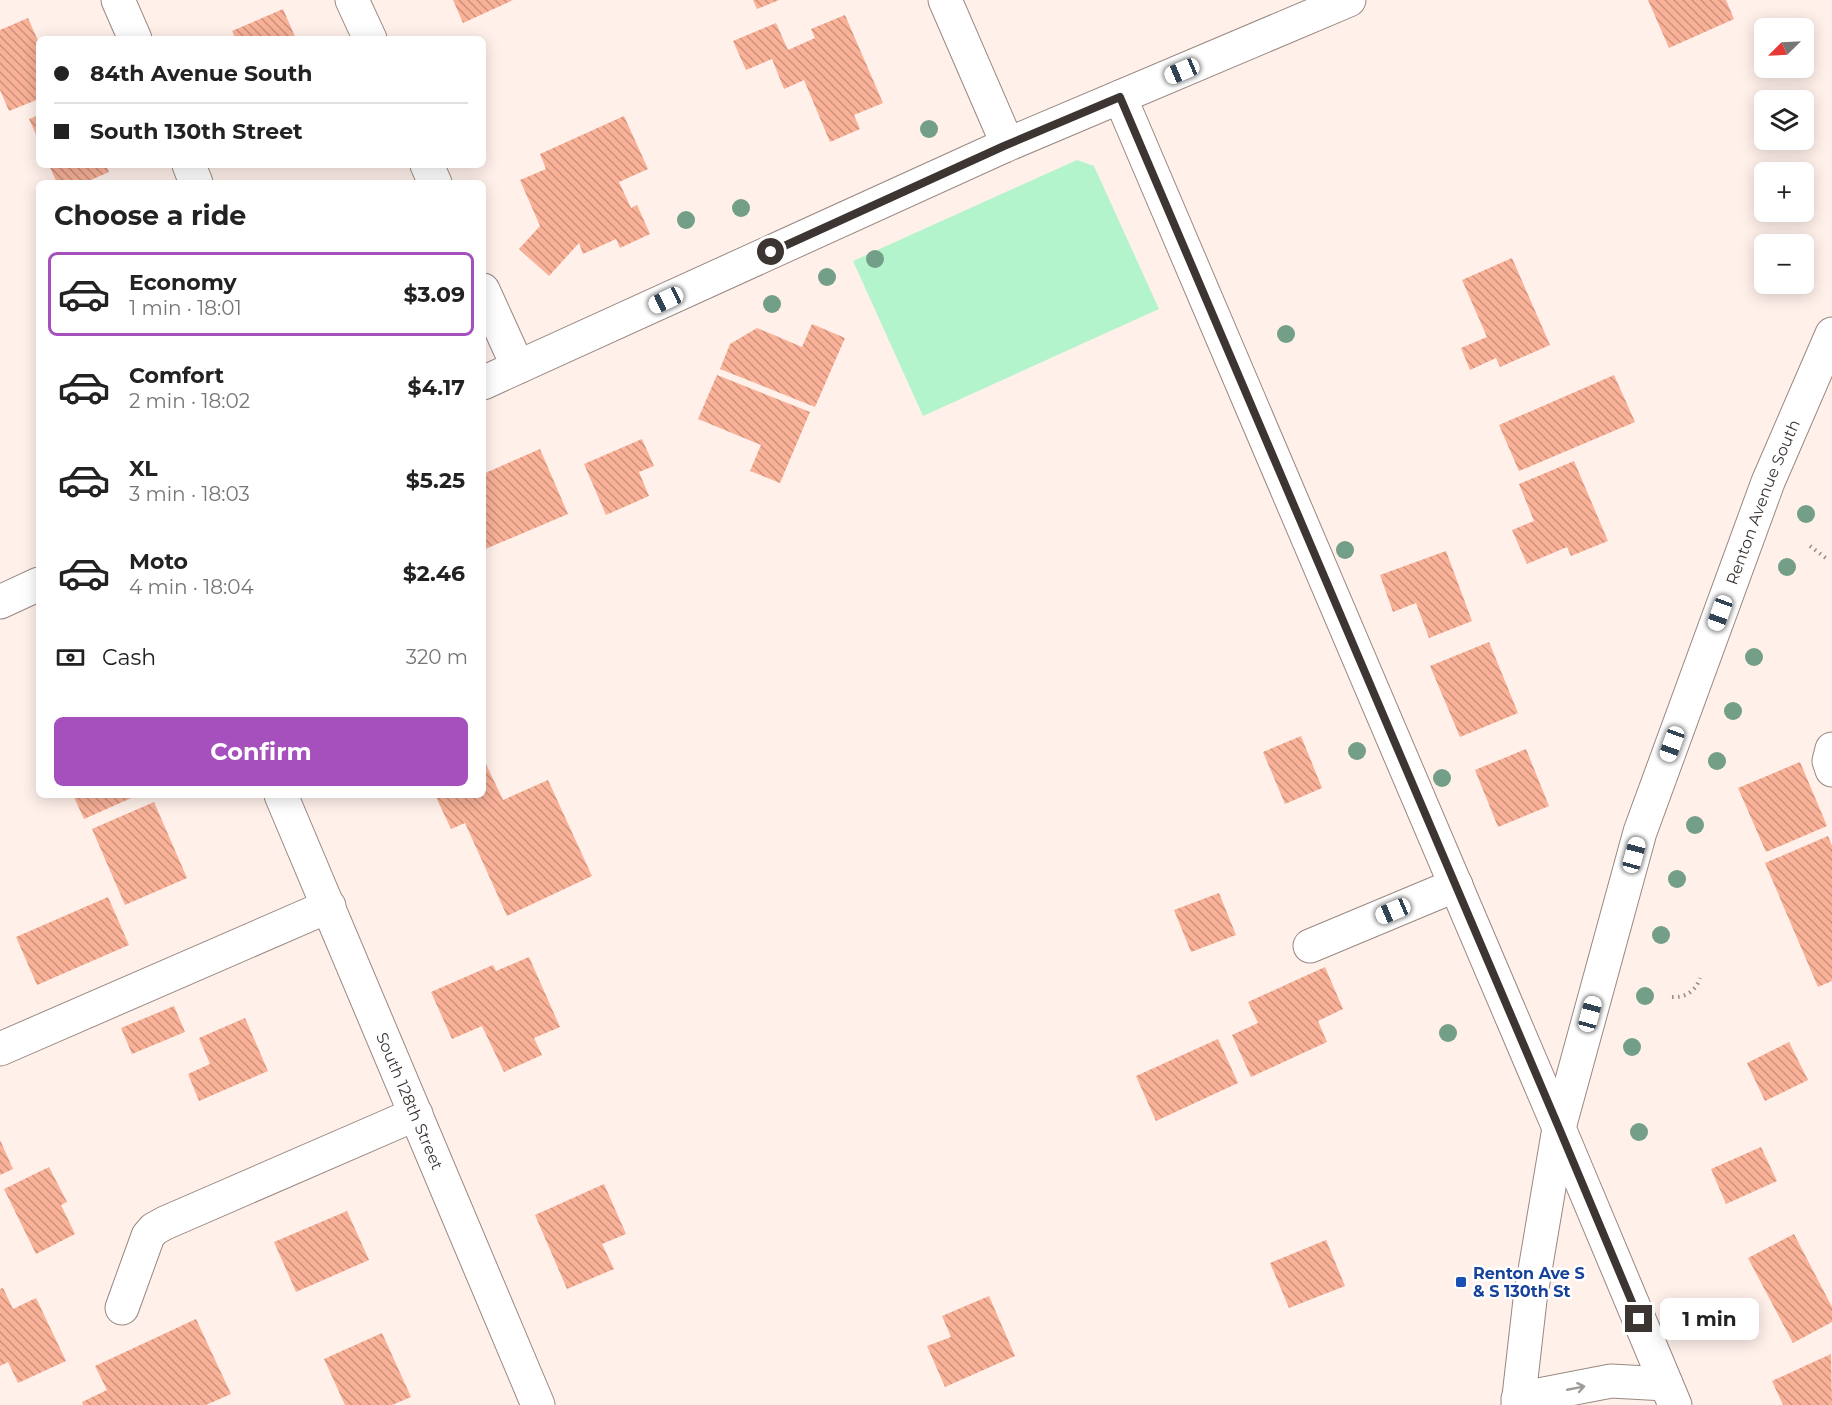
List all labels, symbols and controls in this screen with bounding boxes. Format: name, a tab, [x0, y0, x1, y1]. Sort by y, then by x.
north arrow	[1754, 18, 1814, 78]
map controls	[1754, 18, 1814, 294]
car	[1162, 56, 1202, 86]
text: 84th Avenue South	[90, 60, 312, 87]
button: layers	[1754, 90, 1814, 150]
text: South 130th Street	[90, 118, 303, 145]
button: +	[1754, 162, 1814, 222]
text: Choose a ride	[54, 199, 246, 232]
button: −	[1754, 234, 1814, 294]
route start	[757, 238, 784, 265]
icon: car	[57, 267, 111, 321]
text: Economy	[129, 269, 237, 296]
text: $3.09	[404, 281, 465, 308]
car	[646, 284, 686, 316]
text: 1 min · 18:01	[129, 296, 242, 320]
icon: car	[57, 360, 111, 414]
text: Comfort	[129, 362, 224, 389]
text: $4.17	[407, 374, 465, 401]
text: 2 min · 18:02	[129, 389, 250, 413]
street label: Renton Avenue South	[1722, 416, 1803, 587]
icon: car	[57, 453, 111, 507]
text: XL	[129, 455, 158, 482]
text: $5.25	[406, 467, 465, 494]
text: 3 min · 18:03	[129, 482, 250, 506]
icon: car	[57, 546, 111, 600]
text: Moto	[129, 548, 188, 575]
text: $2.46	[403, 560, 465, 587]
text: 4 min · 18:04	[129, 575, 254, 599]
car	[1705, 593, 1735, 633]
icon: cash	[54, 641, 87, 674]
text: Cash	[102, 644, 156, 671]
text: 320 m	[406, 645, 468, 669]
button: Confirm	[54, 717, 468, 786]
car	[1657, 724, 1687, 764]
car	[1621, 835, 1647, 875]
car	[1373, 896, 1413, 926]
car	[1577, 994, 1603, 1034]
street label: South 128th Street	[373, 1029, 447, 1173]
place label: Renton Ave S & S 130th St	[1473, 1264, 1585, 1301]
marker: Renton Ave S & S 130th St	[1454, 1275, 1468, 1289]
callout: 1 min	[1660, 1298, 1759, 1340]
route end	[1625, 1305, 1652, 1332]
text: 1 min	[1682, 1307, 1737, 1331]
one-way arrow	[1565, 1382, 1585, 1393]

